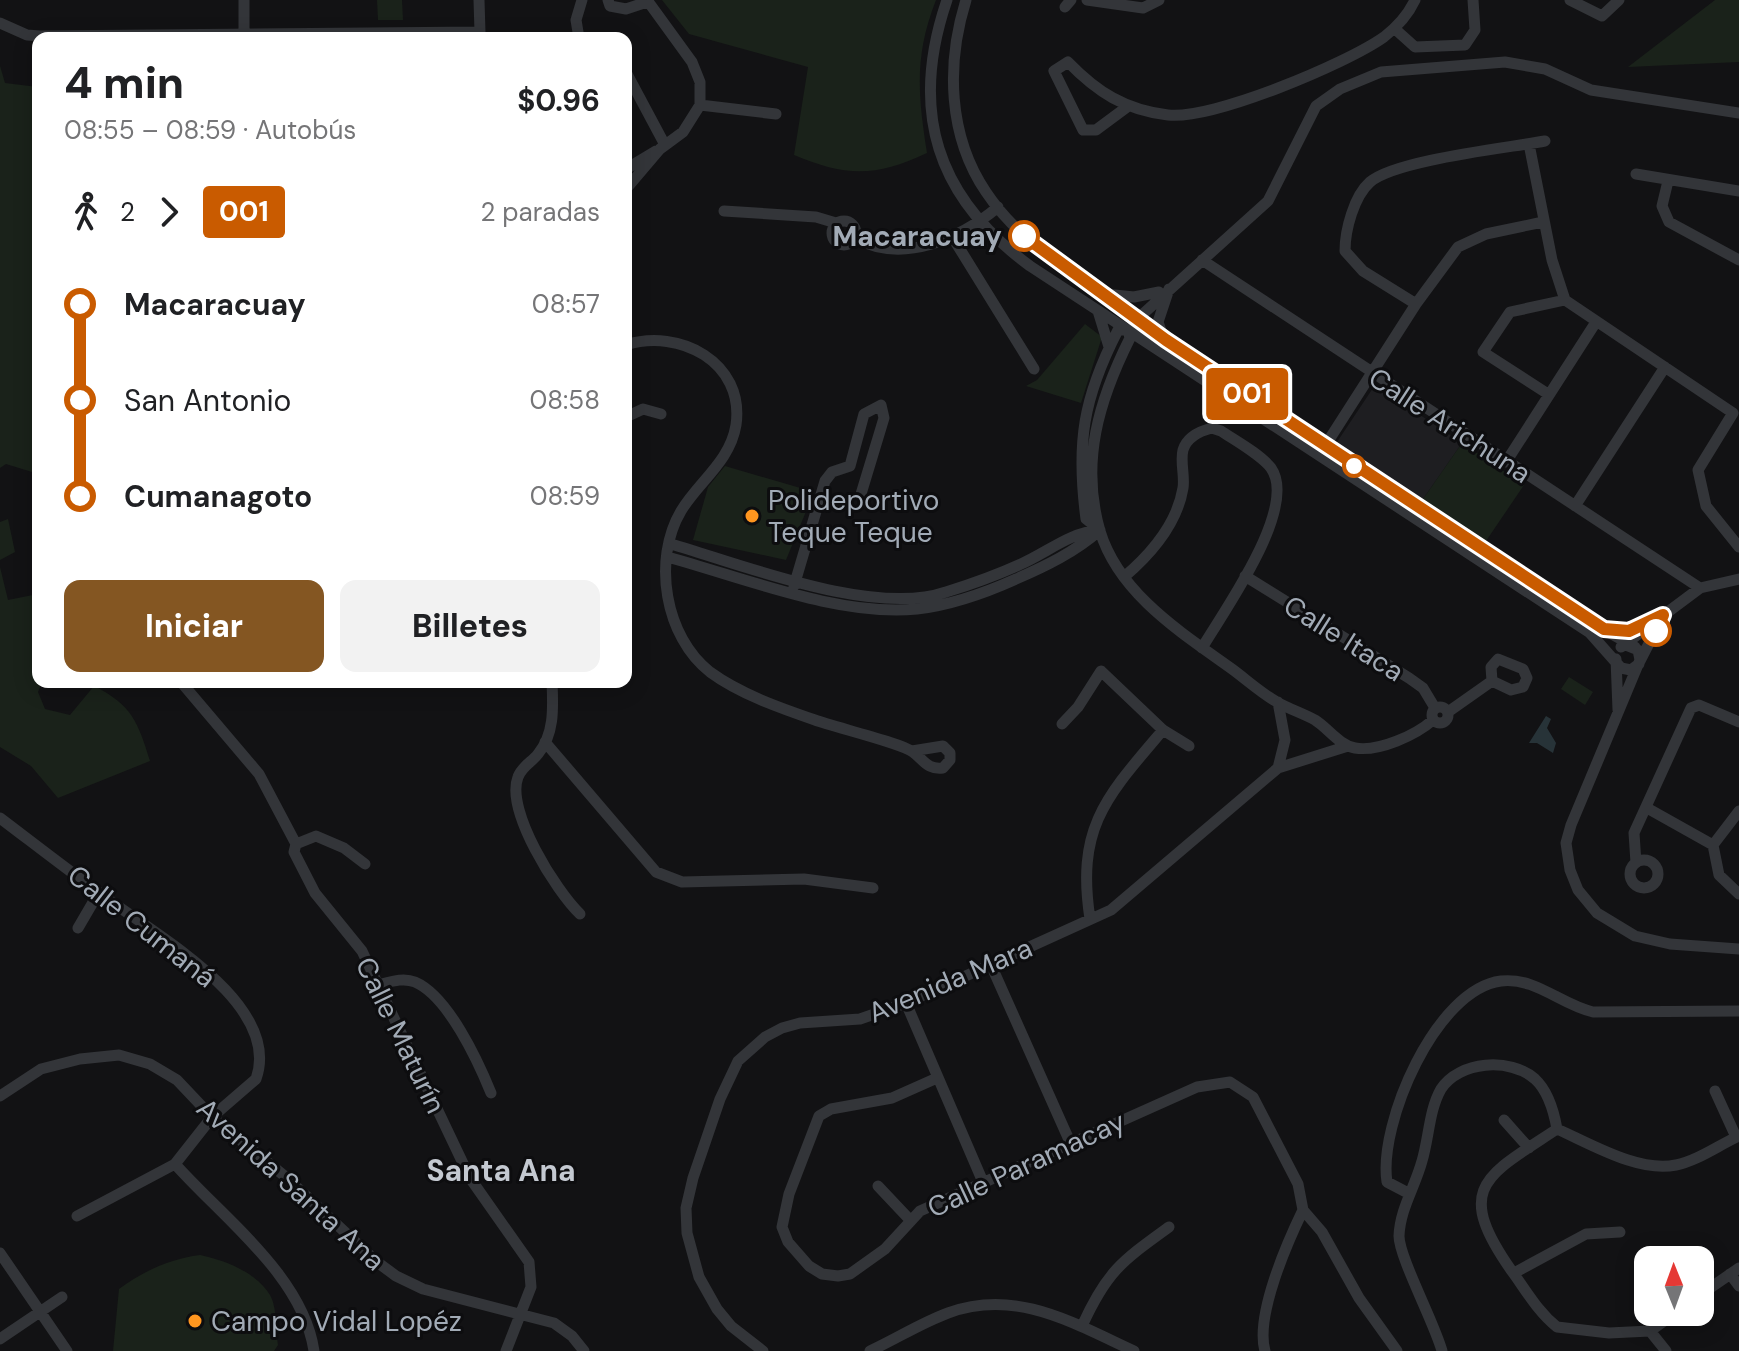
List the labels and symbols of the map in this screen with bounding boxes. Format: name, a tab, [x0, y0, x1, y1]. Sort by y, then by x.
place label: Macaracuay	[832, 218, 1002, 255]
marker: Macaracuay	[1009, 221, 1039, 251]
street label: Calle Arichuna	[1362, 359, 1538, 492]
line badge: 001	[1201, 368, 1293, 420]
unlabelled marker	[1343, 455, 1365, 477]
place label: Polideportivo Teque Teque	[768, 482, 939, 551]
marker: Polideportivo Teque Teque	[743, 507, 761, 525]
street label: Calle Itaca	[1277, 587, 1411, 690]
unlabelled marker	[1641, 616, 1671, 646]
street label: Calle Cumaná	[60, 857, 224, 996]
street label: Avenida Mara	[863, 929, 1038, 1032]
street label: Calle Maturín	[347, 951, 454, 1119]
street label: Avenida Santa Ana	[189, 1090, 393, 1279]
street label: Calle Paramacay	[921, 1102, 1131, 1226]
district label: Santa Ana	[426, 1151, 576, 1190]
north arrow	[1634, 1246, 1714, 1326]
place label: Campo Vidal Lopéz	[211, 1303, 462, 1340]
marker: Campo Vidal Lopéz	[186, 1312, 204, 1330]

